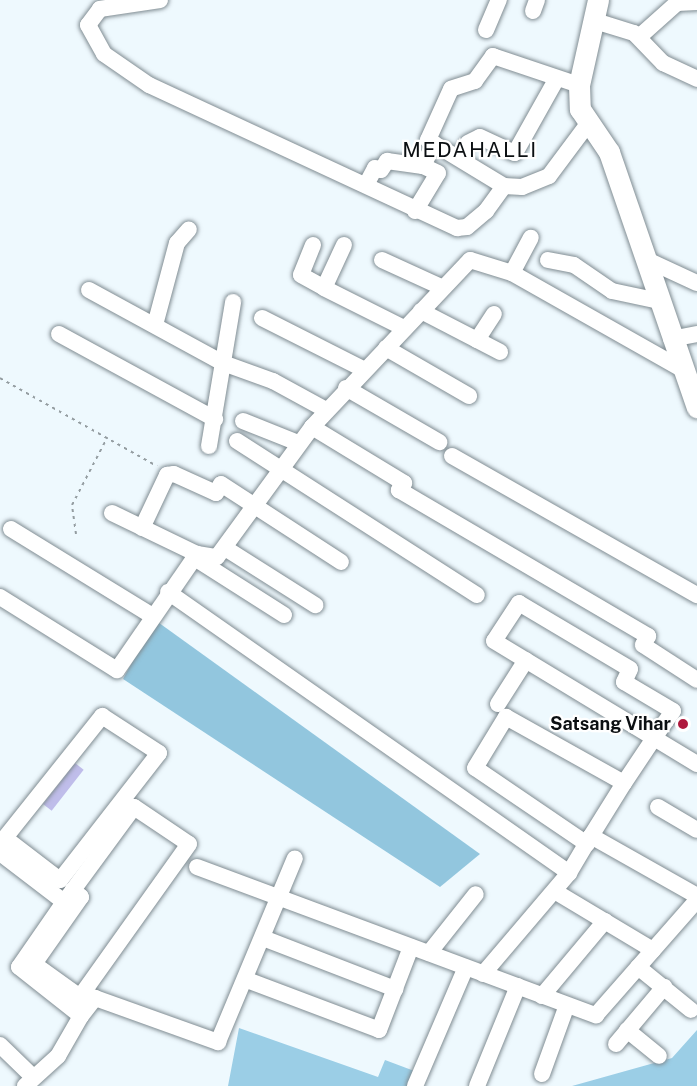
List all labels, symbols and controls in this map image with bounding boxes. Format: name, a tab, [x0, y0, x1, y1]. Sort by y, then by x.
district label: MEDAHALLI	[402, 137, 538, 163]
place label: Satsang Vihar	[550, 713, 671, 735]
marker: Satsang Vihar	[676, 717, 690, 731]

